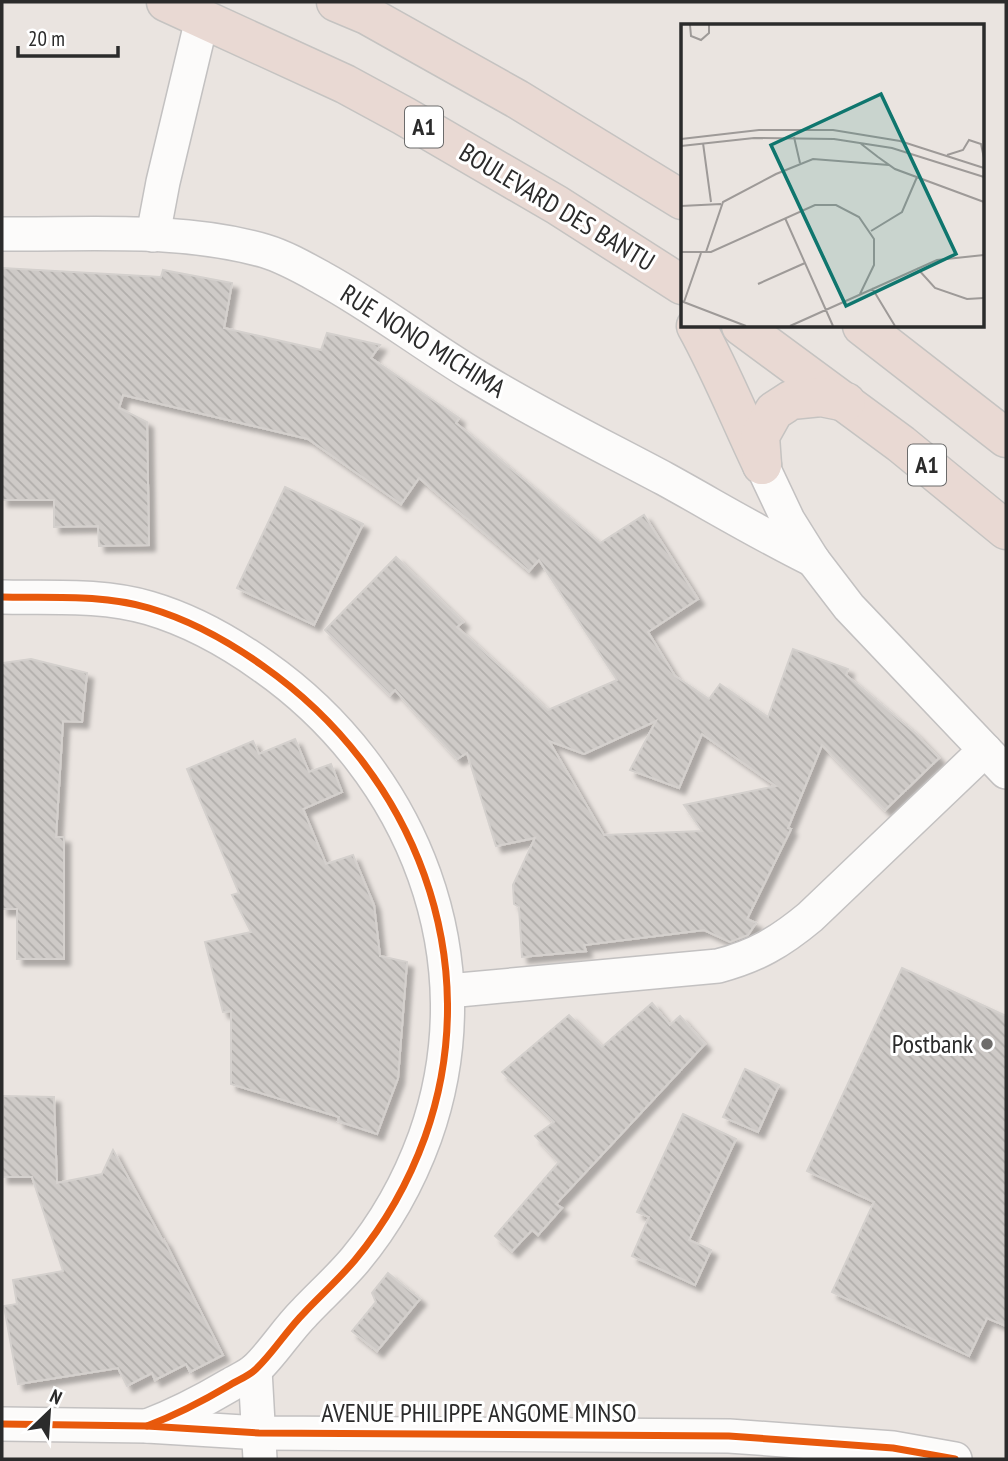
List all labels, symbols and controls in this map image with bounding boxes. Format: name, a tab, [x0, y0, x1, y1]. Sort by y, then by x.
scale bar	[18, 14, 117, 58]
inset map	[681, 24, 984, 327]
text: 20 m	[28, 25, 65, 52]
road number: A1	[405, 106, 443, 148]
street label: BOULEVARD DES BANTU	[454, 135, 661, 278]
street label: RUE NONO MICHIMA	[335, 277, 512, 405]
road number: A1	[908, 444, 946, 486]
place label: Postbank	[892, 1027, 973, 1060]
marker: Postbank	[979, 1036, 995, 1052]
north arrow	[14, 1377, 84, 1447]
text: N	[46, 1384, 66, 1410]
street label: AVENUE PHILIPPE ANGOME MINSO	[321, 1396, 637, 1429]

